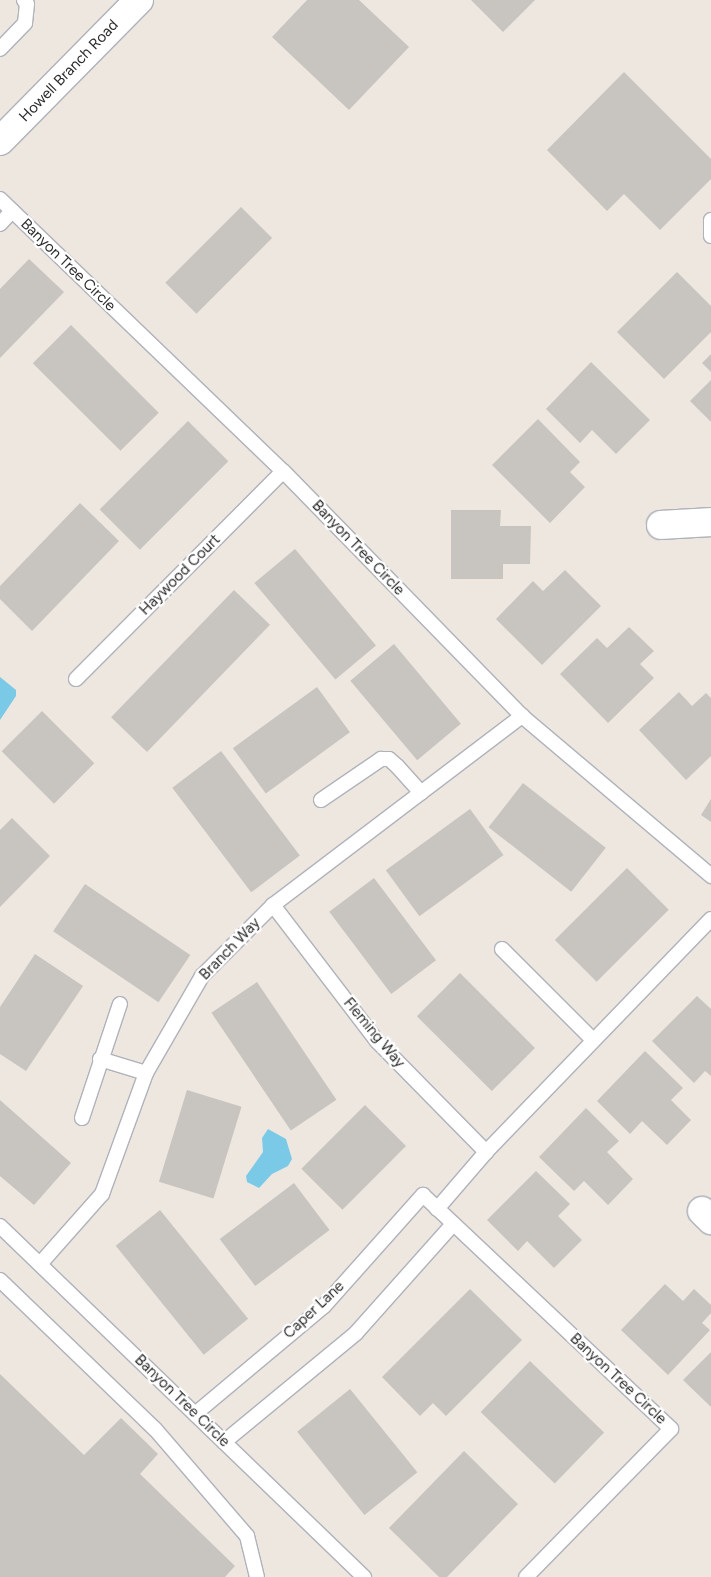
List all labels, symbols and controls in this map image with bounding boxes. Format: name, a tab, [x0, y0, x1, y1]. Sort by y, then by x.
street label: Howell Branch Road	[16, 16, 122, 126]
street label: Banyon Tree Circle	[17, 215, 119, 315]
street label: Banyon Tree Circle	[308, 497, 408, 599]
street label: Haywood Court	[136, 531, 224, 619]
street label: Branch Way	[196, 914, 264, 984]
street label: Fleming Way	[339, 994, 409, 1072]
street label: Caper Lane	[280, 1277, 348, 1343]
street label: Banyon Tree Circle	[566, 1330, 670, 1428]
street label: Banyon Tree Circle	[131, 1351, 233, 1451]

